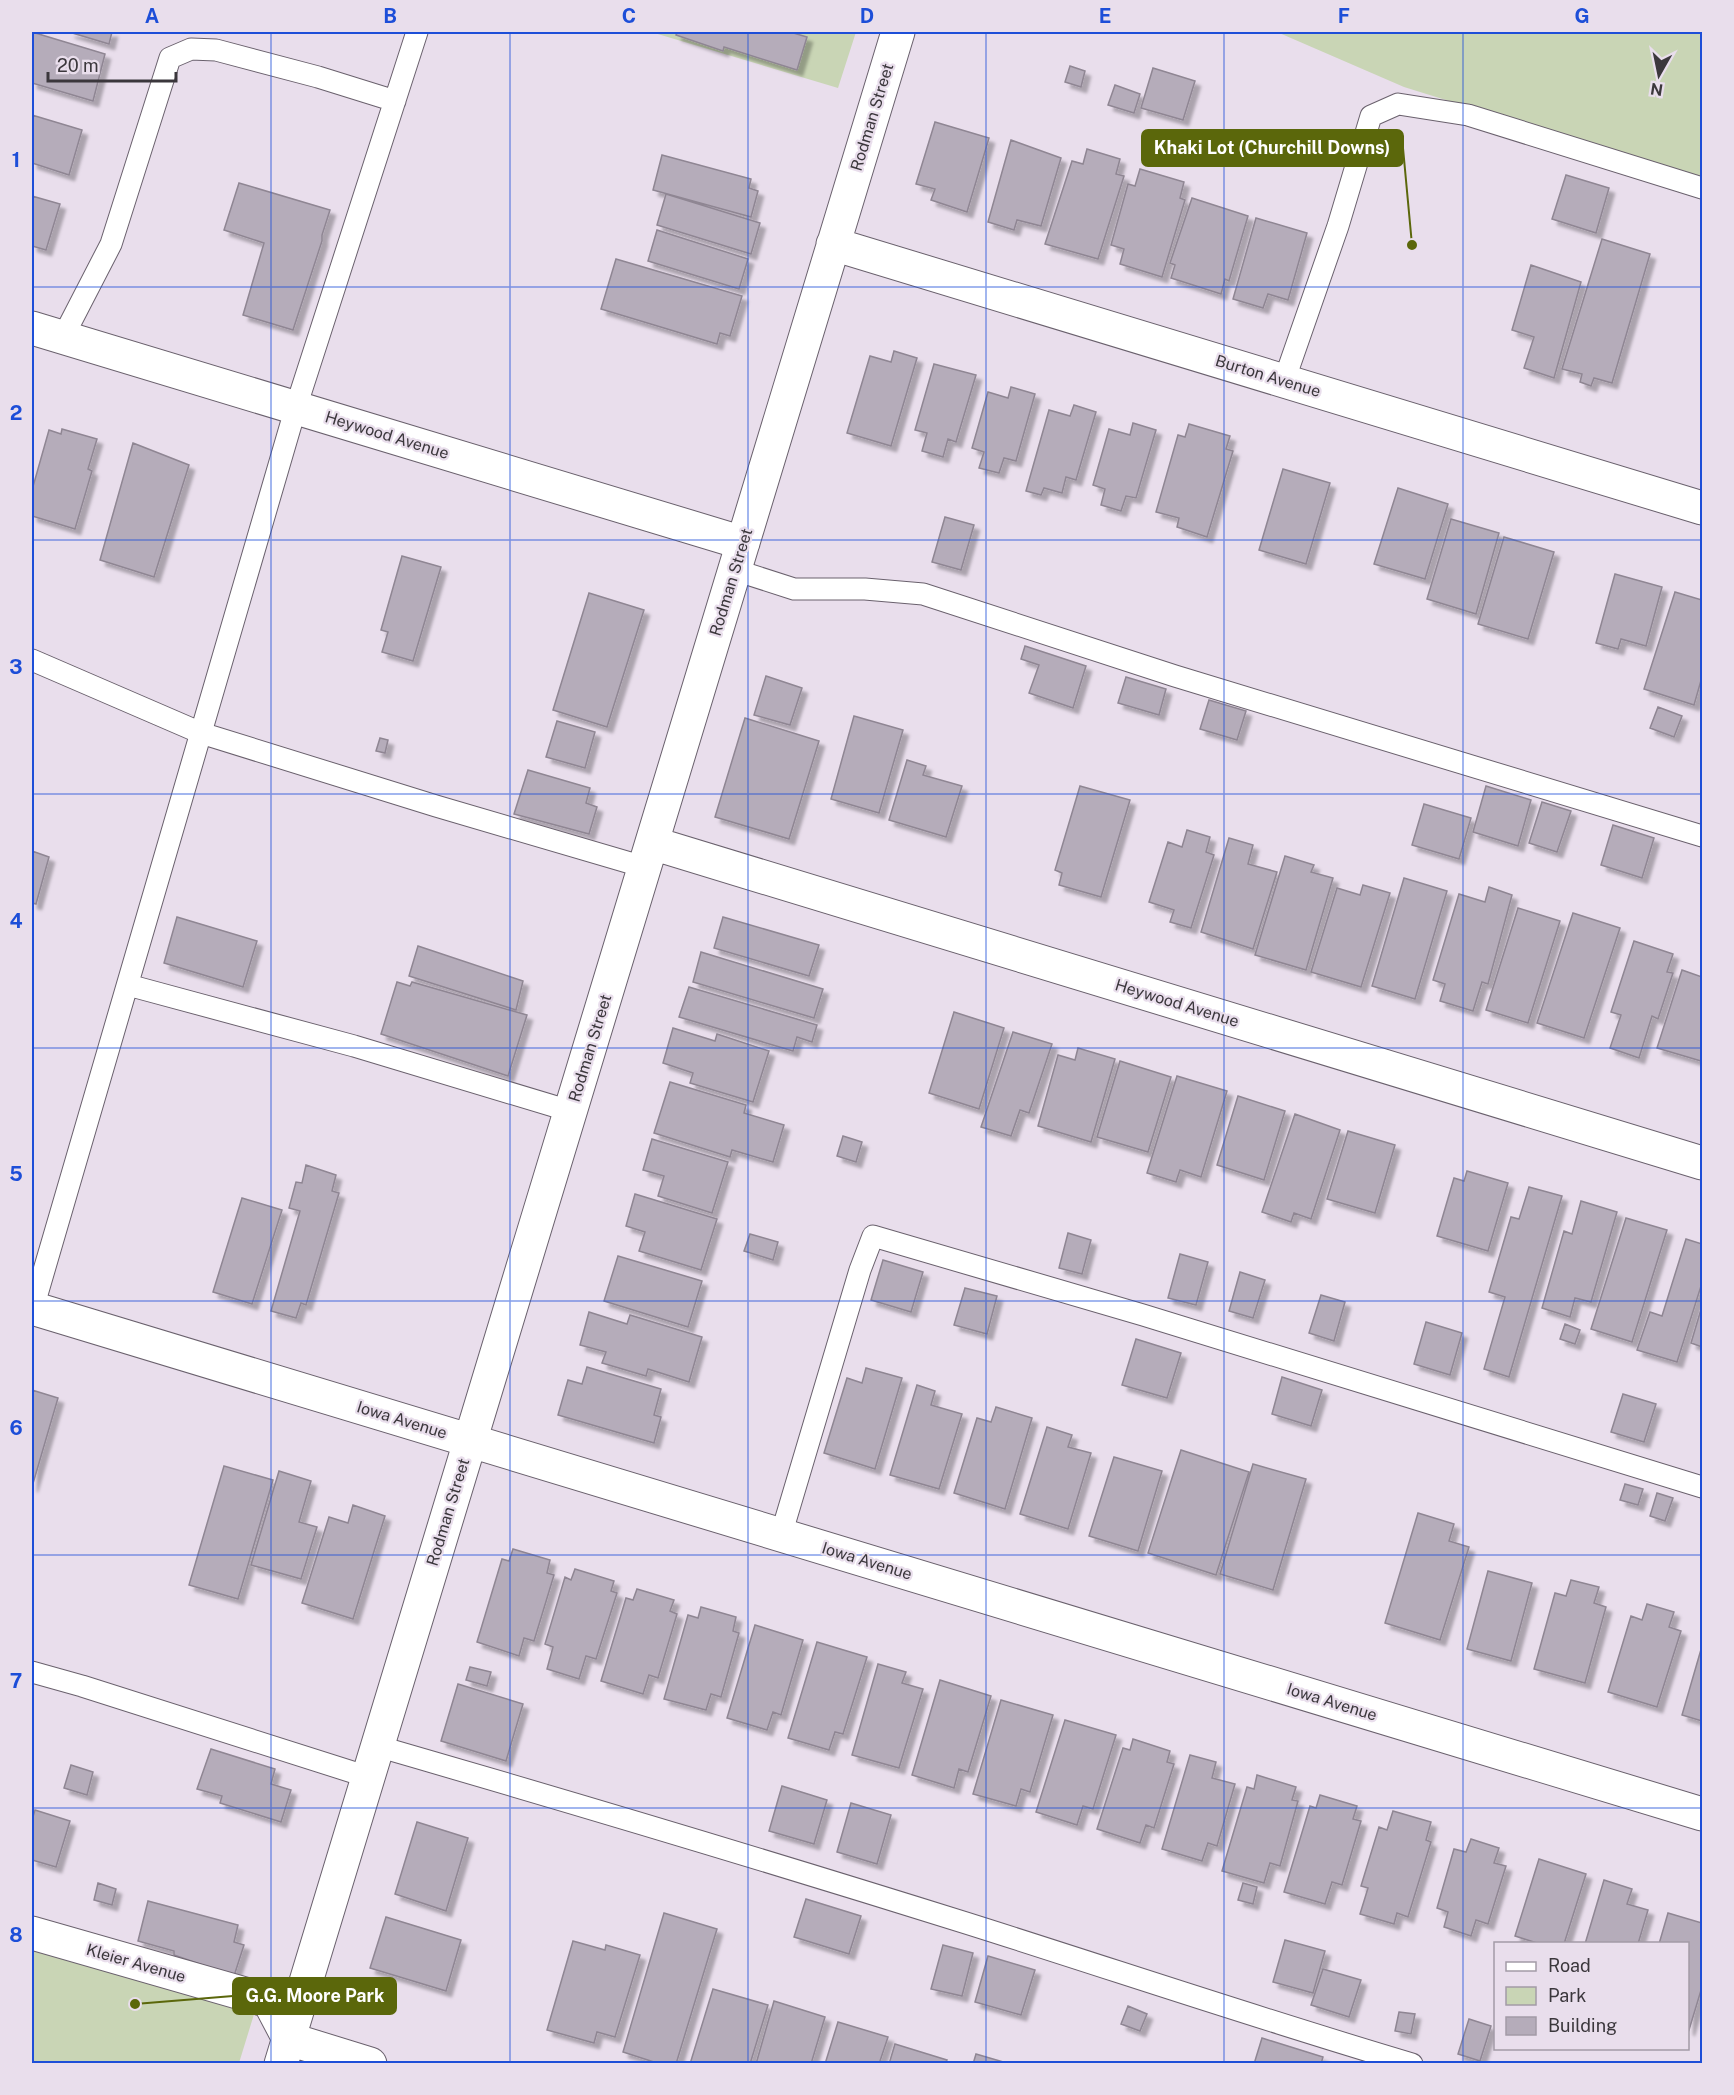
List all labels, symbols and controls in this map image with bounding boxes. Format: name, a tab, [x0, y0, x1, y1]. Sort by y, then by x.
text: A	[145, 4, 159, 28]
text: B	[383, 4, 397, 28]
text: C	[622, 4, 636, 28]
text: D	[860, 4, 874, 28]
text: E	[1099, 4, 1111, 28]
text: F	[1338, 4, 1350, 28]
text: G	[1574, 4, 1590, 28]
scale bar	[48, 45, 176, 83]
north arrow	[1629, 45, 1689, 105]
text: 20 m	[57, 55, 99, 76]
street label: Rodman Street	[847, 61, 897, 173]
text: N	[1649, 79, 1664, 100]
callout: Khaki Lot (Churchill Downs)	[1142, 130, 1403, 166]
text: Khaki Lot (Churchill Downs)	[1154, 137, 1390, 158]
text: 1	[12, 148, 20, 172]
street label: Burton Avenue	[1213, 351, 1323, 401]
text: 2	[10, 401, 22, 425]
street label: Heywood Avenue	[323, 407, 451, 463]
street label: Rodman Street	[706, 526, 756, 638]
text: 3	[9, 655, 23, 679]
text: 4	[9, 909, 23, 933]
street label: Heywood Avenue	[1113, 975, 1241, 1031]
street label: Rodman Street	[565, 992, 615, 1104]
text: 5	[9, 1162, 23, 1186]
street label: Iowa Avenue	[355, 1397, 449, 1443]
text: 6	[9, 1416, 23, 1440]
street label: Rodman Street	[423, 1456, 473, 1568]
street label: Iowa Avenue	[820, 1538, 914, 1584]
text: 7	[10, 1669, 22, 1693]
street label: Iowa Avenue	[1285, 1679, 1379, 1725]
text: 8	[9, 1923, 23, 1947]
street label: Kleier Avenue	[84, 1940, 188, 1986]
legend	[1494, 1942, 1689, 2050]
text: Road	[1548, 1955, 1591, 1976]
callout: G.G. Moore Park	[233, 1978, 396, 2014]
text: G.G. Moore Park	[246, 1985, 385, 2006]
text: Park	[1548, 1985, 1586, 2006]
text: Building	[1548, 2015, 1617, 2036]

